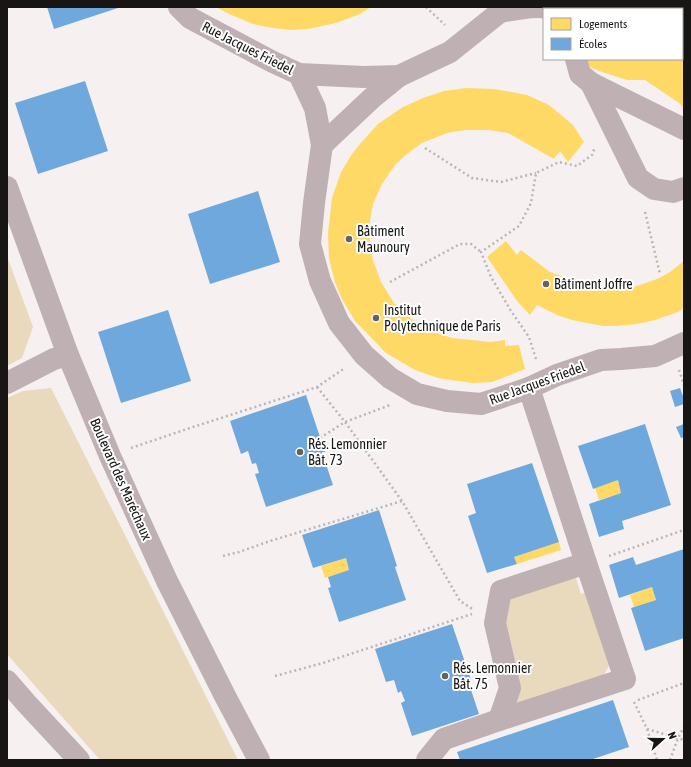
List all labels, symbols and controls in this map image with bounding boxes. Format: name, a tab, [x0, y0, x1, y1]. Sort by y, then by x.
legend	[543, 8, 683, 60]
text: Logements	[579, 17, 627, 31]
street label: Rue Jacques Friedel	[200, 18, 297, 78]
text: Écoles	[579, 37, 607, 51]
place label: Bâtiment Maunoury	[357, 223, 410, 255]
marker: Bâtiment Maunoury	[344, 234, 354, 244]
place label: Bâtiment Joffre	[554, 276, 633, 292]
marker: Bâtiment Joffre	[541, 279, 551, 289]
place label: Institut Polytechnique de Paris	[384, 302, 501, 334]
marker: Institut Polytechnique de Paris	[371, 313, 381, 323]
street label: Rue Jacques Friedel	[487, 358, 587, 408]
street label: Boulevard des Maréchaux	[87, 416, 155, 543]
place label: Rés. Lemonnier Bât. 73	[308, 436, 387, 468]
marker: Rés. Lemonnier Bât. 73	[295, 447, 305, 457]
place label: Rés. Lemonnier Bât. 75	[453, 660, 532, 692]
marker: Rés. Lemonnier Bât. 75	[440, 671, 450, 681]
north arrow	[643, 719, 683, 759]
text: N	[666, 730, 679, 741]

